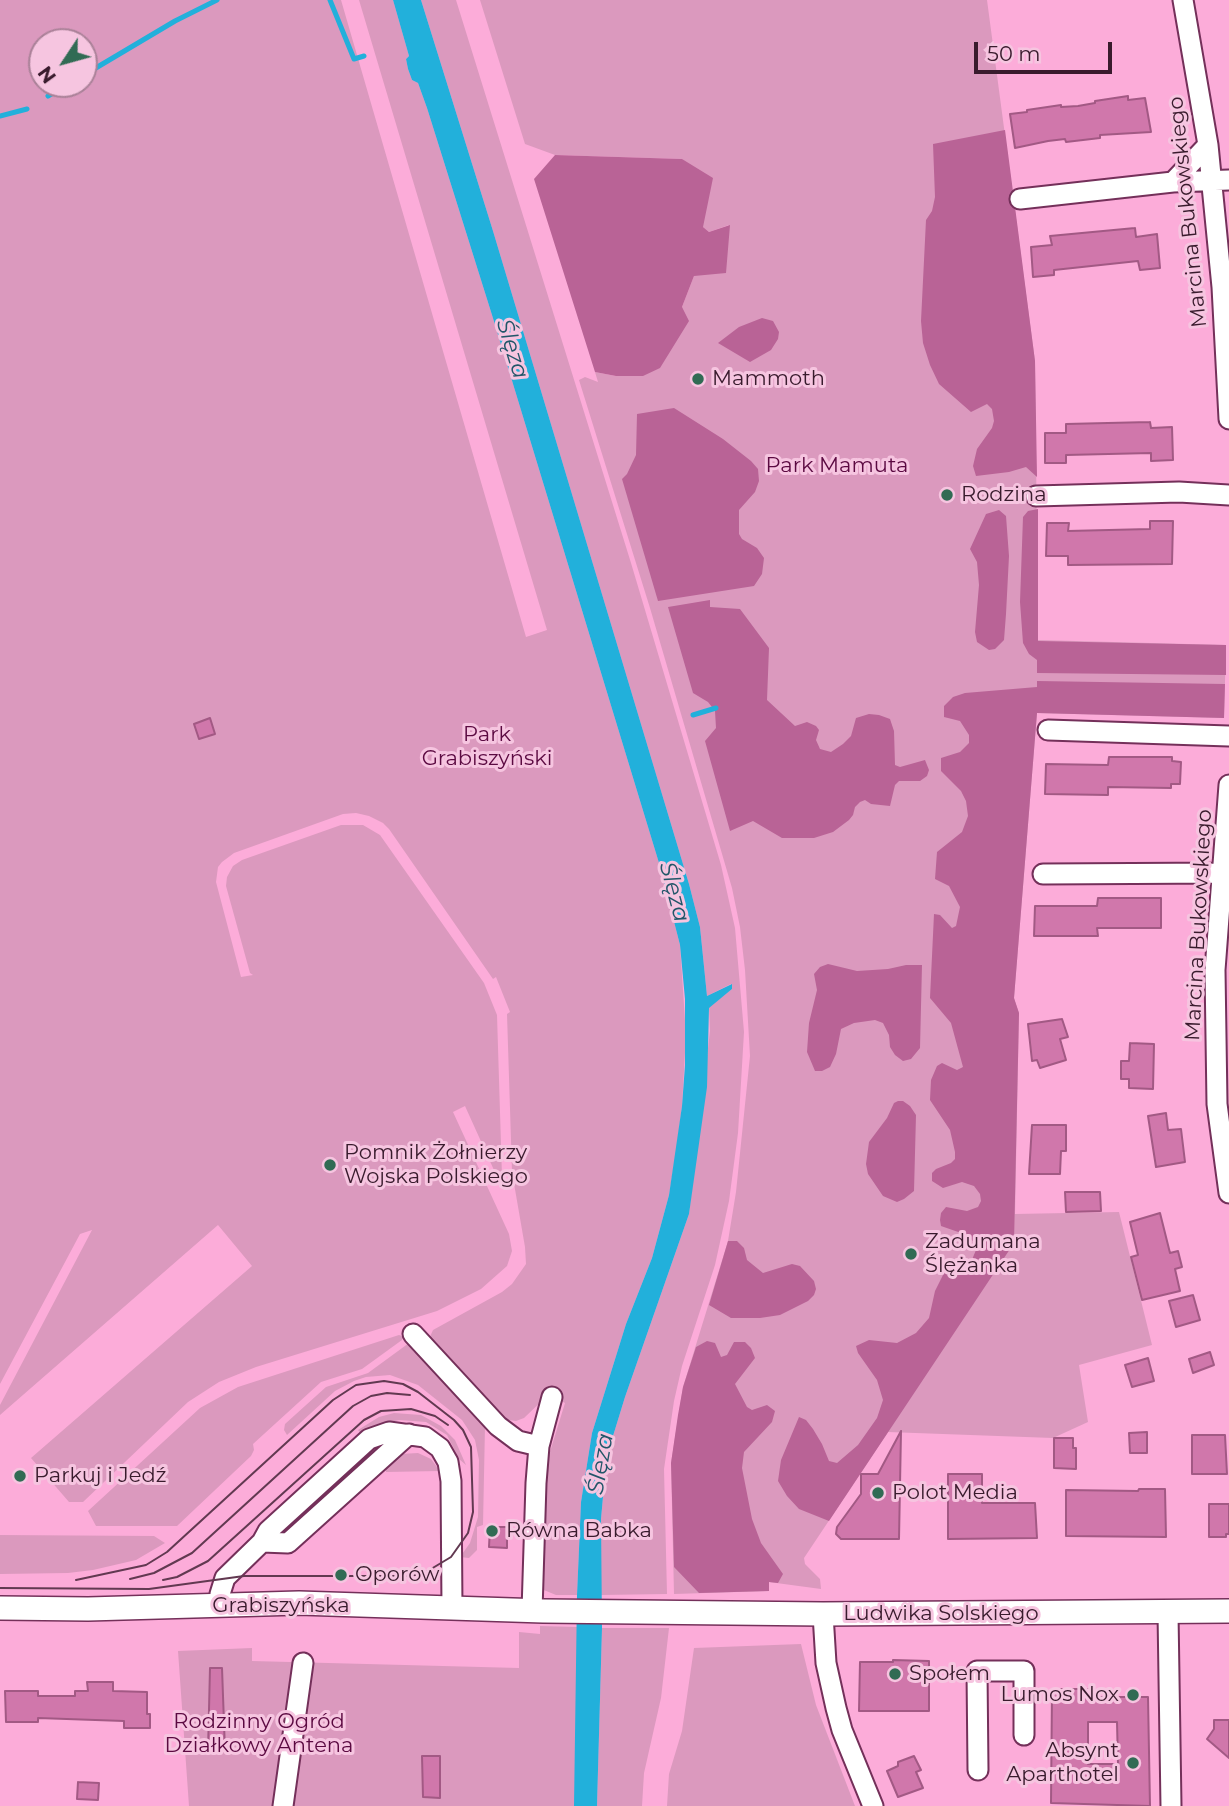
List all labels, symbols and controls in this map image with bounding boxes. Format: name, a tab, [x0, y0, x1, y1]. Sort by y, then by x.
north arrow	[28, 28, 98, 98]
scale bar	[977, 28, 1115, 72]
text: 50 m	[987, 41, 1041, 66]
text: N	[33, 61, 61, 87]
street label: Marcina Bukowskiego	[1163, 95, 1213, 329]
water label: Ślęza	[490, 316, 534, 382]
place label: Mammoth	[712, 366, 825, 392]
marker: Mammoth	[690, 371, 706, 387]
park label: Park Mamuta	[766, 453, 908, 479]
place label: Rodzina	[961, 482, 1047, 508]
marker: Rodzina	[939, 487, 955, 503]
park label: Park Grabiszyński	[422, 722, 552, 772]
street label: Marcina Bukowskiego	[1180, 809, 1218, 1041]
water label: Ślęza	[653, 859, 695, 925]
place label: Pomnik Żołnierzy Wojska Polskiego	[344, 1140, 528, 1190]
marker: Pomnik Żołnierzy Wojska Polskiego	[322, 1157, 338, 1173]
place label: Zadumana Ślężanka	[925, 1229, 1041, 1279]
marker: Zadumana Ślężanka	[903, 1246, 919, 1262]
water label: Ślęza	[582, 1431, 620, 1497]
place label: Parkuj i Jedź	[34, 1463, 166, 1489]
marker: Parkuj i Jedź	[12, 1468, 28, 1484]
place label: Polot Media	[892, 1480, 1018, 1506]
marker: Polot Media	[870, 1485, 886, 1501]
place label: Równa Babka	[506, 1518, 652, 1544]
marker: Równa Babka	[484, 1523, 500, 1539]
place label: Oporów	[355, 1562, 439, 1588]
marker: Oporów	[333, 1567, 349, 1583]
street label: Grabiszyńska	[212, 1593, 350, 1619]
street label: Ludwika Solskiego	[843, 1601, 1039, 1627]
place label: Społem	[909, 1661, 990, 1687]
marker: Społem	[887, 1666, 903, 1682]
place label: Lumos Nox	[1000, 1682, 1119, 1708]
marker: Lumos Nox	[1125, 1687, 1141, 1703]
park label: Rodzinny Ogród Działkowy Antena	[165, 1709, 353, 1759]
place label: Absynt Aparthotel	[1006, 1738, 1119, 1788]
marker: Absynt Aparthotel	[1125, 1755, 1141, 1771]

